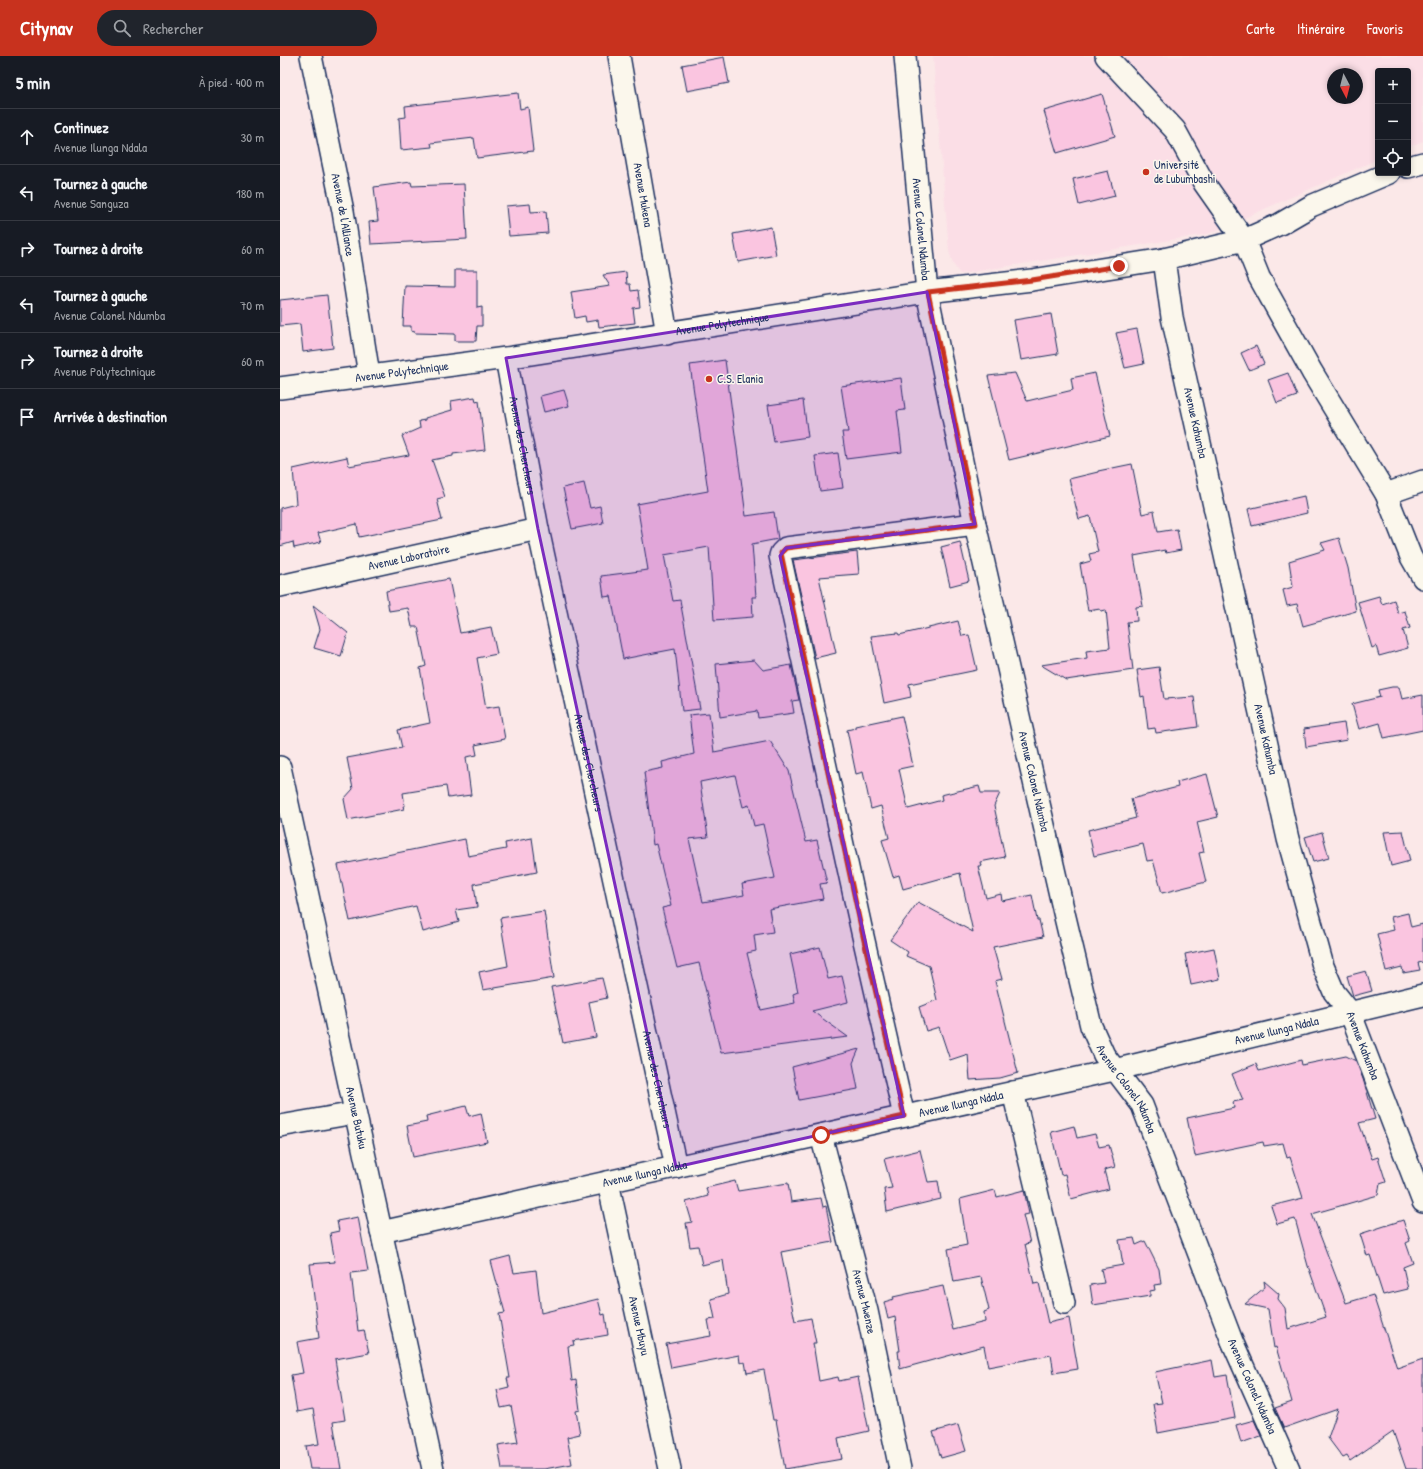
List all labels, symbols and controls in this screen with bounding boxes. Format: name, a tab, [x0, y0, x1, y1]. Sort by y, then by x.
search box	[97, 10, 377, 46]
text: Citynav	[20, 15, 73, 41]
icon: search	[111, 17, 133, 39]
text: Rechercher	[143, 18, 203, 39]
text: Carte	[1246, 19, 1275, 38]
text: Itinéraire	[1297, 19, 1345, 38]
text: Favoris	[1367, 19, 1403, 38]
north arrow	[1327, 68, 1363, 104]
map controls	[1375, 68, 1411, 176]
button: +	[1375, 68, 1411, 104]
text: 5 min	[16, 71, 50, 94]
text: À pied · 400 m	[199, 73, 264, 91]
button: −	[1375, 104, 1411, 140]
text: Continuez	[54, 117, 109, 138]
icon: ahead	[16, 126, 38, 148]
text: 30 m	[241, 128, 264, 146]
text: Avenue Ilunga Ndala	[54, 138, 147, 156]
button: locate	[1375, 140, 1411, 176]
place label: Université de Lubumbashi	[1154, 156, 1215, 187]
street label: Avenue Mukena	[630, 161, 657, 229]
marker: Université de Lubumbashi	[1141, 167, 1151, 177]
street label: Avenue de l'Alliance	[327, 172, 359, 258]
text: Tournez à gauche	[54, 173, 147, 194]
street label: Avenue Colonel Ndumba	[908, 177, 935, 281]
icon: left	[16, 182, 38, 204]
text: 180 m	[236, 184, 264, 202]
text: Avenue Sanguza	[54, 194, 129, 212]
icon: right	[16, 238, 38, 260]
text: Tournez à droite	[54, 238, 143, 259]
text: 60 m	[241, 240, 264, 258]
route end	[1110, 257, 1128, 275]
text: Tournez à gauche	[54, 285, 147, 306]
icon: left	[16, 294, 38, 316]
text: 70 m	[240, 296, 264, 314]
text: Avenue Colonel Ndumba	[54, 306, 165, 324]
street label: Avenue Polytechnique	[675, 308, 770, 339]
text: Tournez à droite	[54, 341, 143, 362]
icon: right	[16, 350, 38, 372]
text: 60 m	[241, 352, 264, 370]
street label: Avenue Polytechnique	[354, 357, 450, 386]
text: Avenue Polytechnique	[54, 362, 156, 380]
place label: C.S. Elania	[717, 370, 763, 387]
marker: C.S. Elania	[704, 374, 714, 384]
street label: Avenue Kahumba	[1180, 386, 1212, 460]
street label: Avenue des Chercheurs	[505, 395, 540, 496]
icon: arrive	[16, 406, 38, 428]
text: Arrivée à destination	[54, 406, 167, 427]
street label: Avenue Laboratoire	[367, 540, 451, 574]
street label: Avenue Kahumba	[1250, 702, 1282, 776]
street label: Avenue des Chercheurs	[570, 712, 608, 813]
street label: Avenue Colonel Ndumba	[1015, 729, 1054, 833]
street label: Avenue Kahumba	[1343, 1009, 1384, 1082]
street label: Avenue Ilunga Ndala	[1233, 1012, 1321, 1048]
street label: Avenue des Chercheurs	[639, 1029, 676, 1130]
street label: Avenue Colonel Ndumba	[1092, 1042, 1161, 1136]
street label: Avenue Butuku	[342, 1085, 372, 1150]
street label: Avenue Ilunga Ndala	[917, 1086, 1005, 1121]
route start	[812, 1126, 830, 1144]
street label: Avenue Ilunga Ndala	[601, 1156, 689, 1191]
street label: Avenue Mwenze	[848, 1267, 881, 1335]
street label: Avenue Mbuyu	[625, 1294, 654, 1357]
street label: Avenue Colonel Ndumba	[1224, 1336, 1281, 1437]

